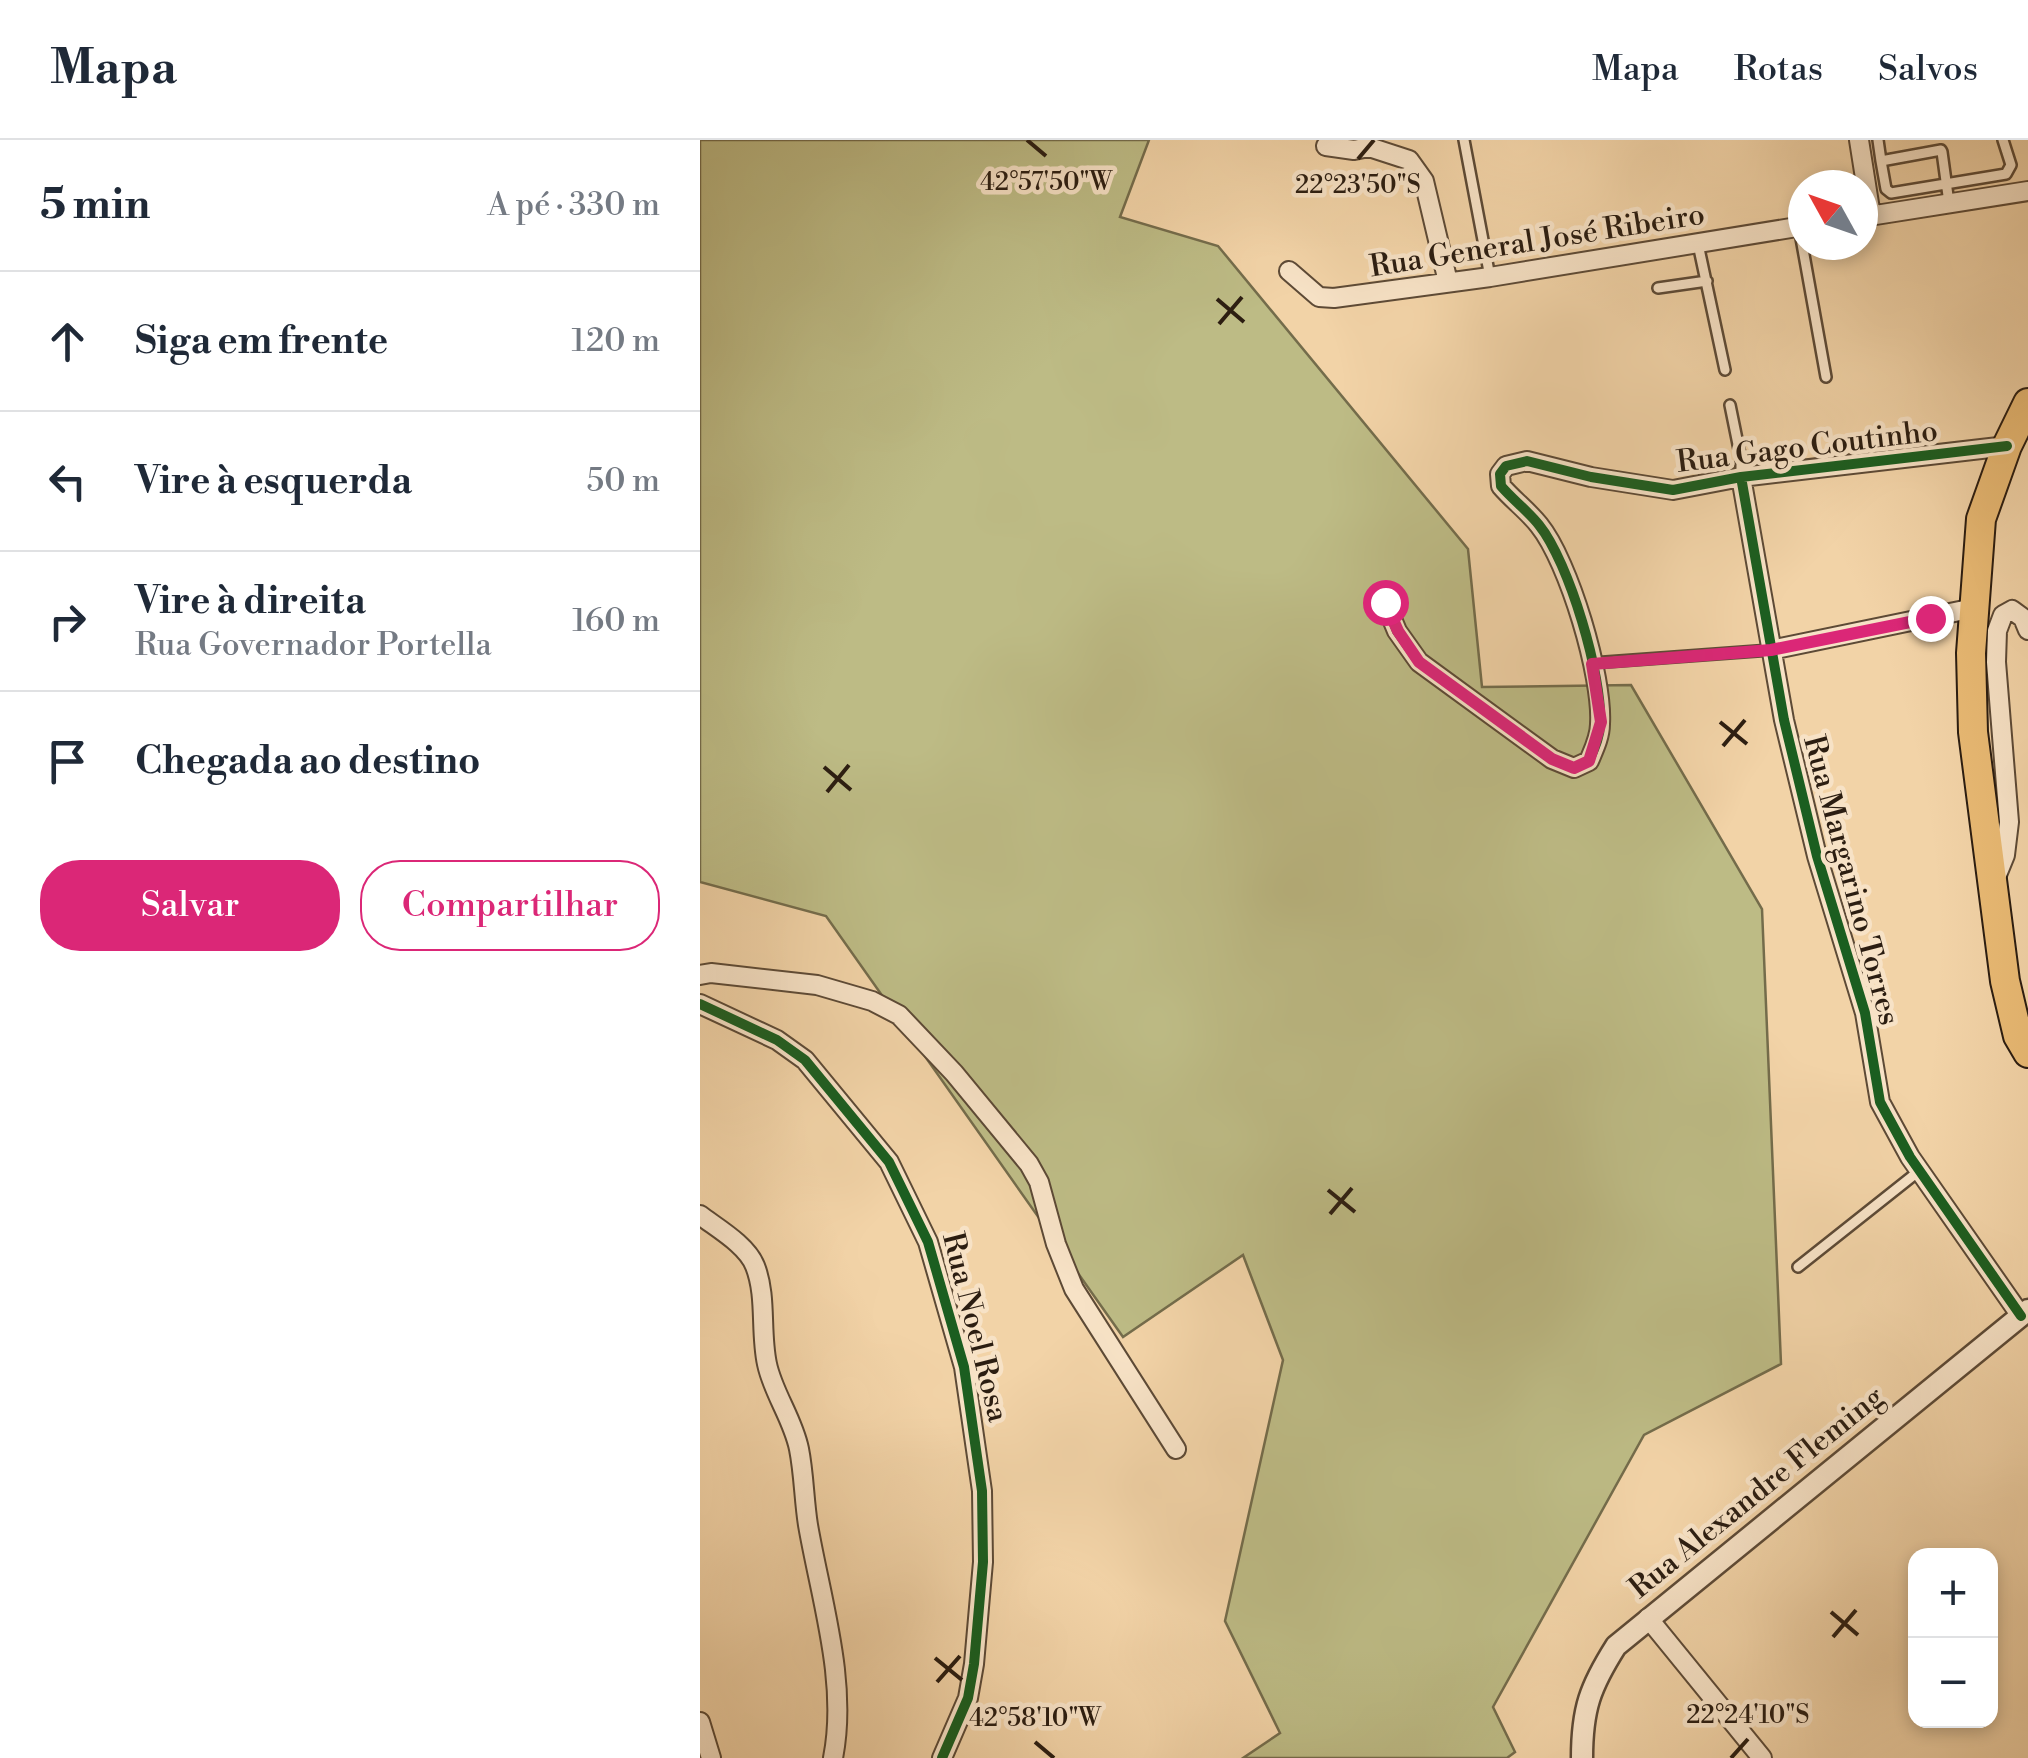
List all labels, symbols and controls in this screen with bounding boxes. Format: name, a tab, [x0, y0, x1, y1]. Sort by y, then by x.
text: Mapa	[50, 39, 177, 99]
text: Mapa	[1592, 48, 1679, 91]
text: Rotas	[1734, 48, 1823, 91]
text: Salvos	[1878, 48, 1978, 91]
text: 42°57'50"W	[980, 167, 1113, 198]
text: 22°23'50"S	[1295, 170, 1421, 201]
north arrow	[1788, 170, 1878, 260]
text: 5 min	[40, 179, 150, 232]
text: A pé · 330 m	[487, 185, 660, 225]
street label: Rua General José Ribeiro	[1367, 196, 1708, 286]
icon: ahead	[40, 314, 95, 369]
text: Siga em frente	[135, 318, 388, 365]
text: 120 m	[571, 321, 660, 361]
street label: Rua Gago Coutinho	[1674, 412, 1940, 482]
icon: left	[40, 454, 95, 509]
text: Vire à esquerda	[135, 458, 412, 505]
text: 50 m	[587, 461, 660, 501]
text: Vire à direita	[135, 578, 366, 625]
route start	[1363, 580, 1409, 626]
icon: right	[40, 594, 95, 649]
route end	[1908, 596, 1954, 642]
text: 160 m	[572, 601, 660, 641]
text: Rua Governador Portella	[135, 625, 492, 665]
street label: Rua Margarino Torres	[1794, 731, 1908, 1029]
icon: arrive	[40, 734, 95, 789]
text: Chegada ao destino	[135, 738, 481, 785]
button: Salvar	[40, 860, 340, 951]
button: Compartilhar	[360, 860, 660, 951]
street label: Rua Noel Rosa	[933, 1229, 1017, 1427]
street label: Rua Alexandre Fleming	[1622, 1378, 1892, 1607]
map controls	[1908, 1548, 1998, 1728]
button: +	[1908, 1548, 1998, 1638]
button: −	[1908, 1638, 1998, 1728]
text: 22°24'10"S	[1686, 1700, 1810, 1731]
text: 42°58'10"W	[969, 1703, 1102, 1734]

